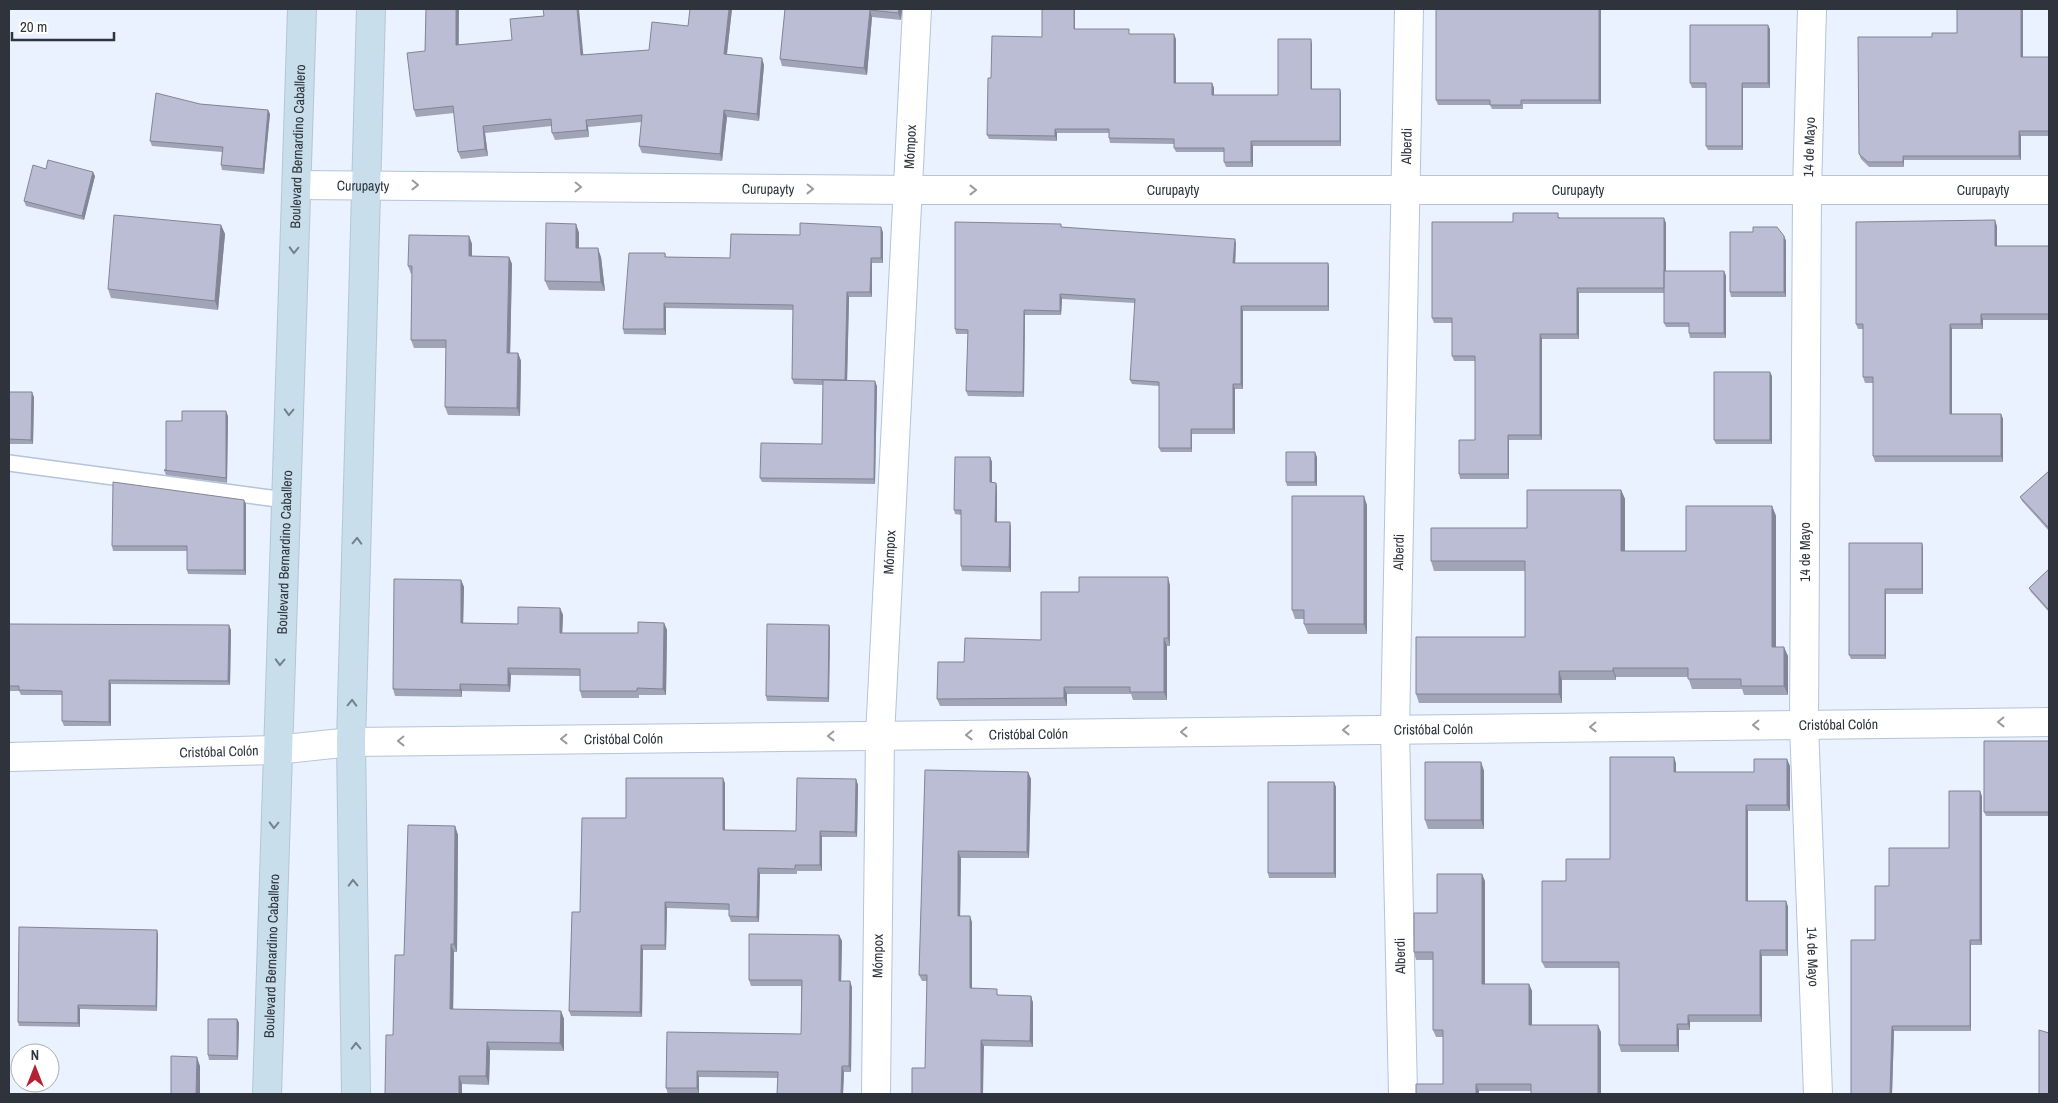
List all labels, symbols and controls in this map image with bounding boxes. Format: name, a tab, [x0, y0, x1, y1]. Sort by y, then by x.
scale bar	[12, 10, 115, 42]
text: 20 m	[20, 16, 47, 37]
street label: Boulevard Bernardino Caballero	[286, 64, 309, 229]
street label: 14 de Mayo	[1799, 117, 1819, 177]
street label: Mómpox	[900, 124, 920, 169]
street label: Alberdi	[1397, 128, 1416, 166]
street label: Curupayty	[337, 176, 390, 195]
one-way arrow	[412, 180, 420, 190]
street label: Curupayty	[742, 180, 795, 198]
street label: Curupayty	[1147, 181, 1199, 199]
street label: Curupayty	[1552, 181, 1604, 199]
street label: Curupayty	[1957, 181, 2009, 199]
one-way arrow	[574, 182, 582, 192]
one-way arrow	[807, 184, 815, 194]
one-way arrow	[970, 185, 977, 195]
one-way arrow	[289, 246, 300, 254]
one-way arrow	[283, 409, 294, 417]
street label: Boulevard Bernardino Caballero	[273, 470, 296, 635]
street label: 14 de Mayo	[1796, 522, 1814, 582]
street label: Mómpox	[879, 530, 899, 575]
street label: Alberdi	[1389, 534, 1408, 572]
one-way arrow	[351, 536, 362, 544]
one-way arrow	[274, 658, 285, 666]
one-way arrow	[347, 699, 357, 706]
street label: Cristóbal Colón	[1799, 715, 1878, 734]
one-way arrow	[1996, 717, 2004, 727]
street label: Cristóbal Colón	[1394, 720, 1473, 739]
one-way arrow	[1751, 720, 1759, 731]
one-way arrow	[1589, 722, 1597, 733]
street label: Cristóbal Colón	[989, 725, 1068, 743]
one-way arrow	[1342, 725, 1350, 736]
one-way arrow	[1180, 727, 1188, 737]
street label: Cristóbal Colón	[584, 729, 663, 748]
one-way arrow	[965, 729, 973, 740]
one-way arrow	[827, 731, 835, 741]
one-way arrow	[560, 734, 568, 744]
one-way arrow	[397, 736, 405, 746]
street label: Cristóbal Colón	[179, 741, 259, 762]
one-way arrow	[269, 821, 279, 829]
street label: Boulevard Bernardino Caballero	[260, 874, 283, 1038]
one-way arrow	[348, 879, 358, 886]
street label: 14 de Mayo	[1803, 926, 1823, 987]
street label: Mómpox	[868, 934, 887, 978]
street label: Alberdi	[1391, 938, 1409, 975]
one-way arrow	[350, 1041, 361, 1049]
north arrow	[10, 1043, 60, 1093]
text: N	[31, 1046, 39, 1064]

